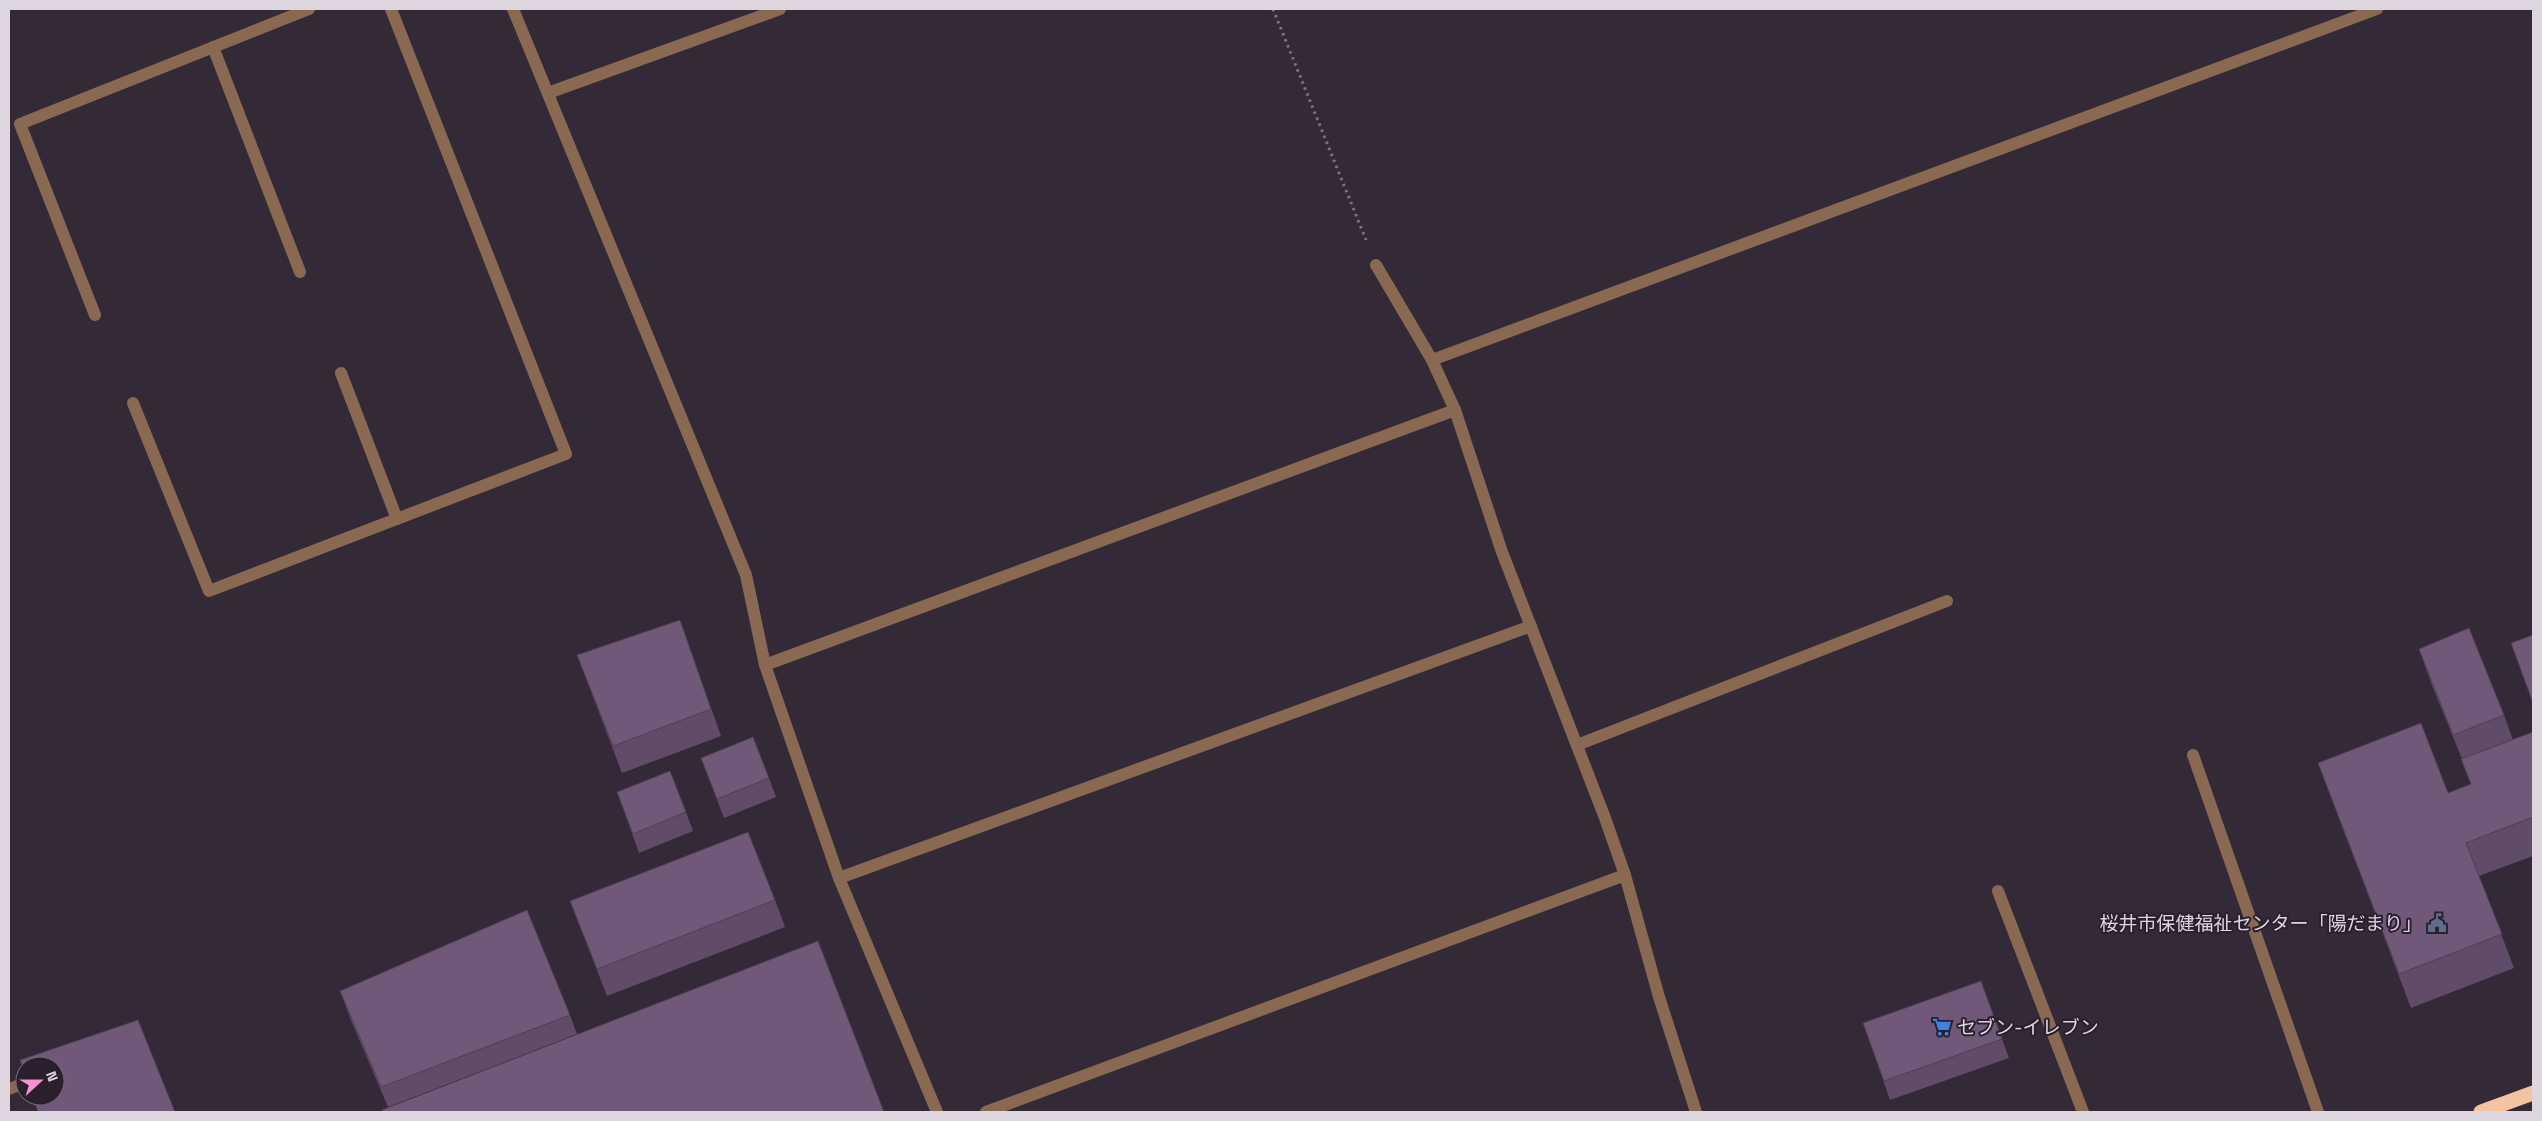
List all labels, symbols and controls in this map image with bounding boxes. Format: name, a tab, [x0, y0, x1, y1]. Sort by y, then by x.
place label: 桜井市保健福祉センター「陽だまり」	[2099, 911, 2422, 936]
public building icon: 桜井市保健福祉センター「陽だまり」	[2426, 912, 2448, 934]
place label: セブン-イレブン	[1957, 1015, 2099, 1040]
supermarket icon: セブン-イレブン	[1931, 1016, 1953, 1038]
north arrow	[15, 1056, 65, 1106]
text: N	[42, 1069, 62, 1084]

